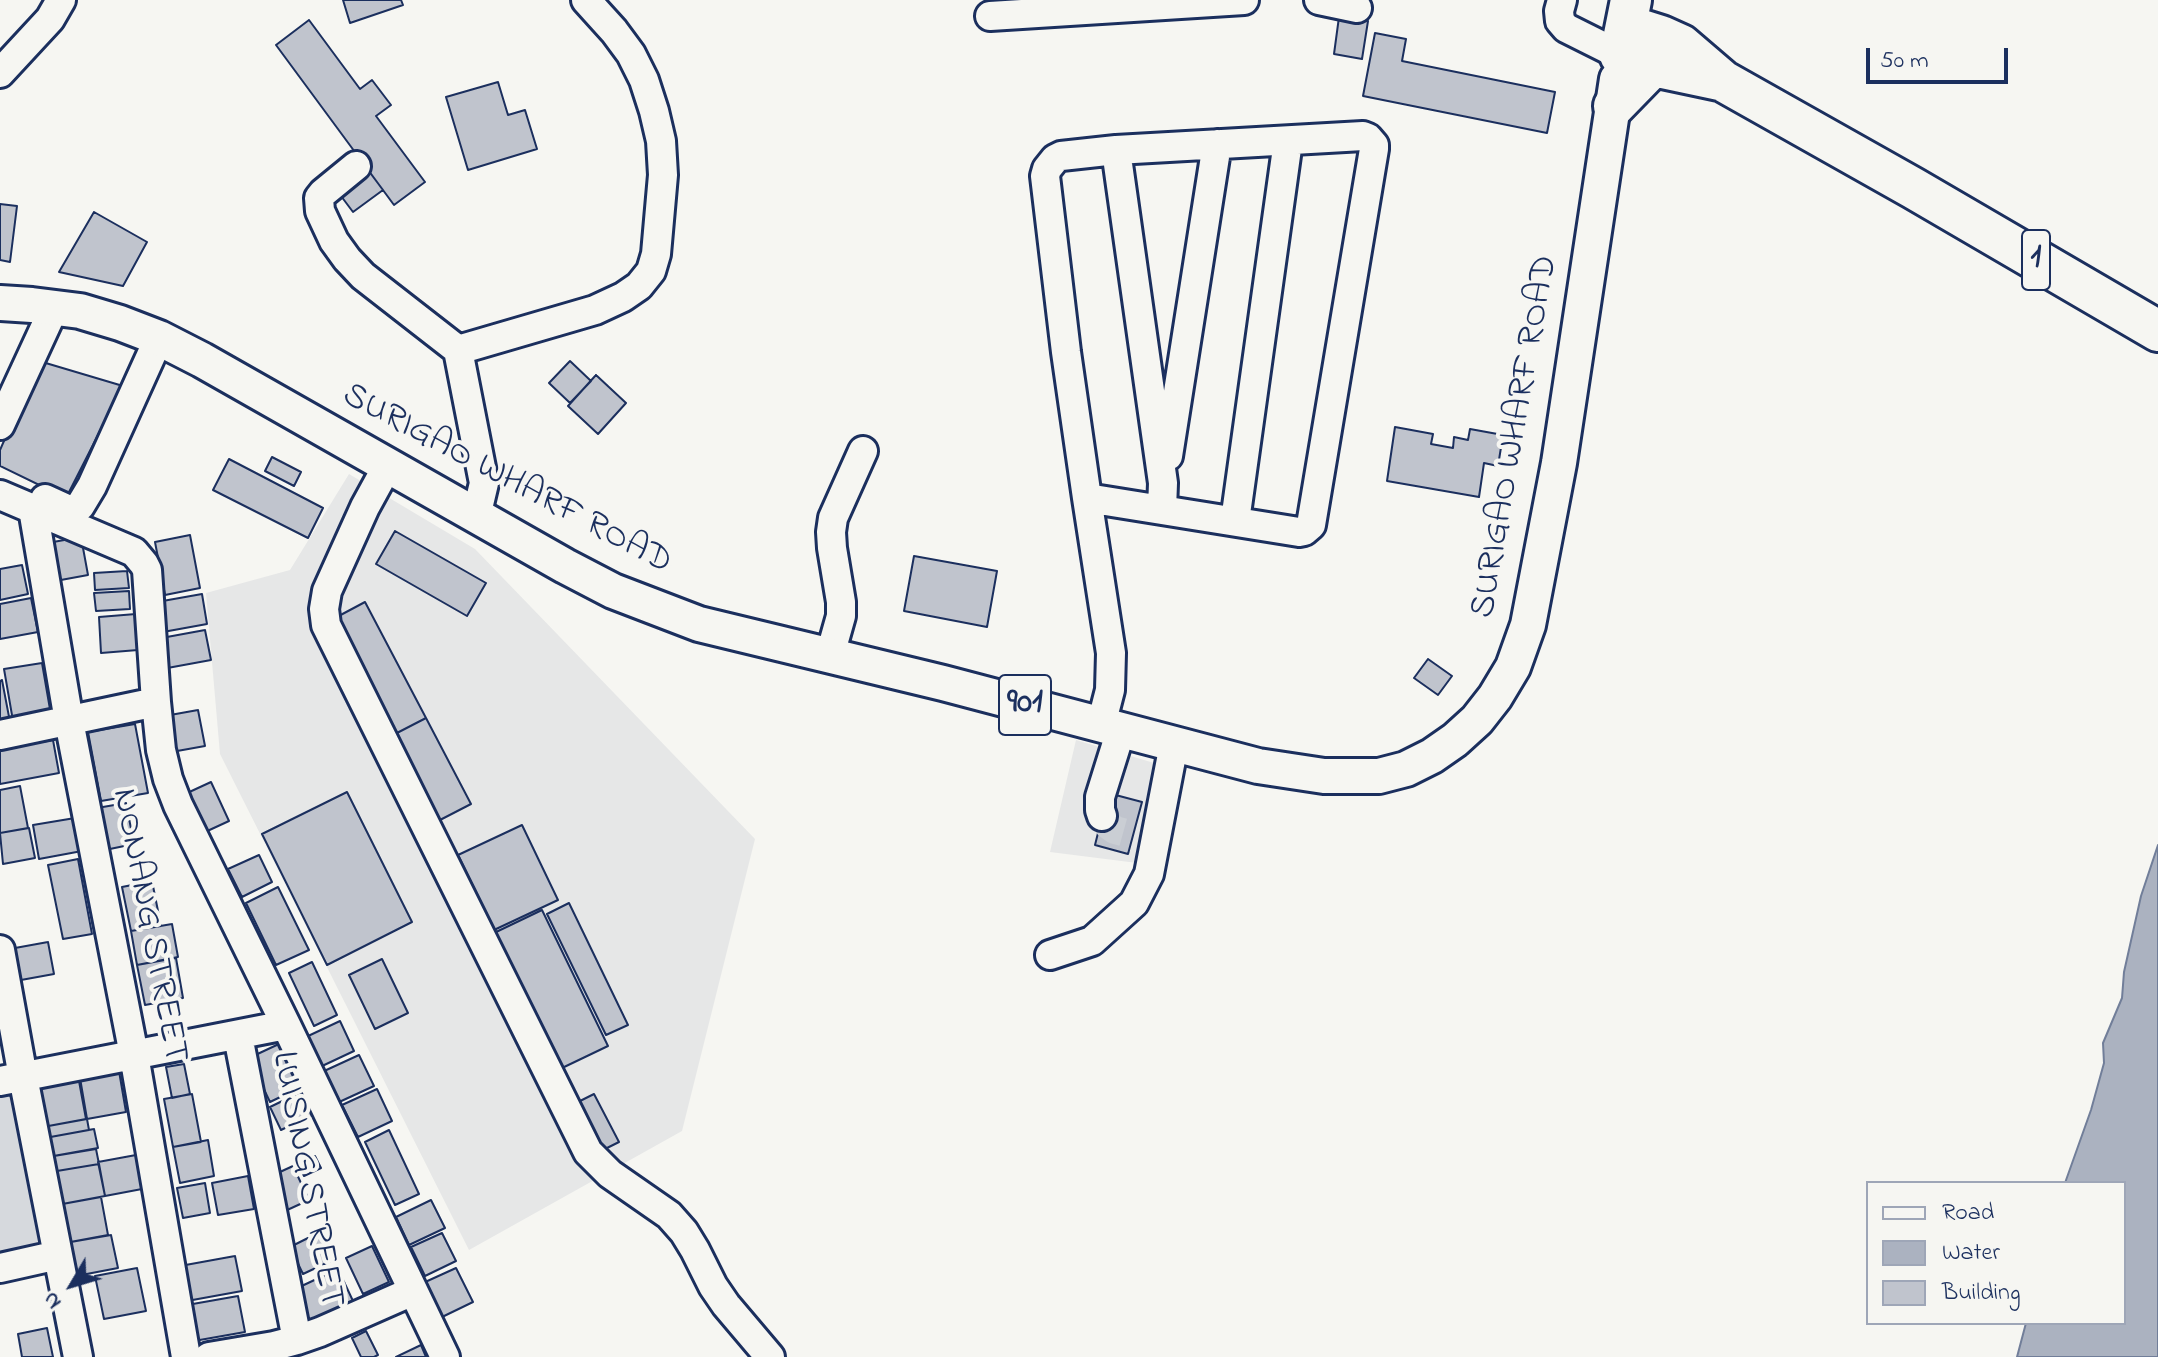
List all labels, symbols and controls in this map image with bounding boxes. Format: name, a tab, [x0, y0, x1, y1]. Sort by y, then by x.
scale bar	[1870, 32, 2012, 82]
text: 50 m	[1880, 44, 1929, 79]
road number: 1	[2022, 230, 2050, 290]
street label: SURIGAO WHARF ROAD	[1464, 252, 1570, 622]
street label: SURIGAO WHARF ROAD	[334, 376, 678, 586]
road number: 901	[999, 675, 1051, 735]
street label: NONANG STREET	[99, 785, 195, 1067]
street label: LUISING STREET	[259, 1048, 351, 1312]
legend	[1866, 1181, 2126, 1325]
text: Road	[1942, 1196, 1994, 1231]
text: Water	[1942, 1236, 2000, 1271]
north arrow	[32, 1245, 112, 1325]
text: Building	[1942, 1276, 2021, 1311]
text: N	[36, 1284, 70, 1315]

